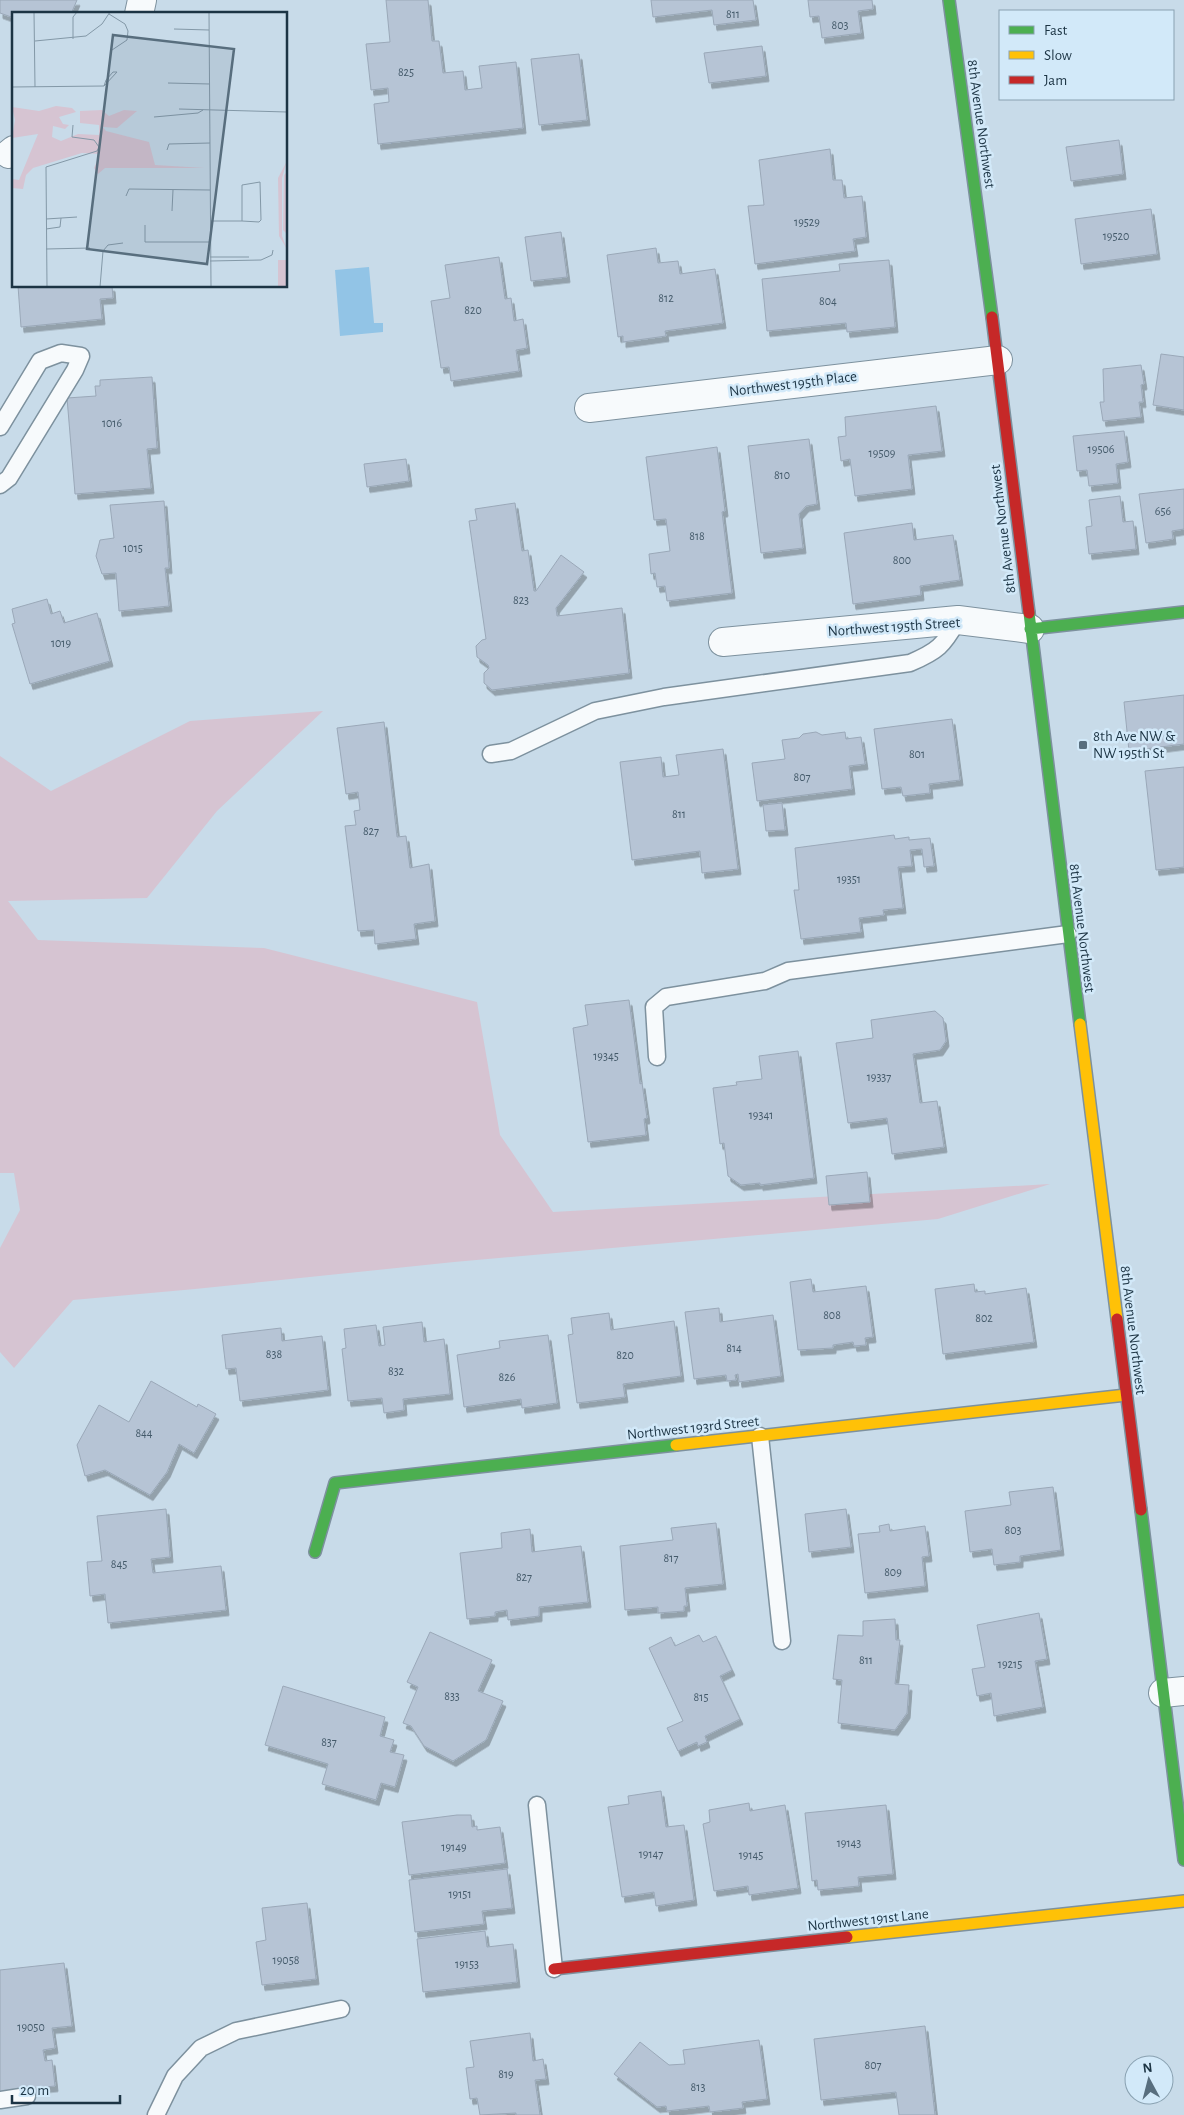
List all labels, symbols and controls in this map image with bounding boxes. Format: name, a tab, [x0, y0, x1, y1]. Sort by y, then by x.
house number: 811	[726, 8, 740, 20]
legend	[999, 10, 1174, 100]
inset map	[12, 12, 288, 288]
house number: 803	[832, 19, 849, 31]
text: Fast	[1044, 23, 1068, 38]
text: Slow	[1044, 48, 1072, 63]
street label: 8th Avenue Northwest	[965, 59, 997, 190]
house number: 825	[398, 66, 414, 78]
text: Jam	[1044, 73, 1067, 88]
house number: 19529	[794, 216, 820, 228]
house number: 19520	[1103, 230, 1129, 242]
house number: 812	[658, 292, 674, 304]
house number: 804	[819, 295, 837, 307]
house number: 820	[464, 304, 482, 316]
street label: Northwest 195th Place	[728, 369, 858, 399]
house number: 1016	[102, 417, 122, 429]
house number: 19506	[1088, 443, 1115, 455]
house number: 19509	[869, 447, 896, 459]
street label: 8th Avenue Northwest	[988, 463, 1018, 594]
house number: 810	[774, 469, 790, 481]
house number: 656	[1155, 505, 1172, 517]
house number: 818	[689, 530, 705, 542]
house number: 1015	[123, 542, 143, 554]
house number: 800	[893, 554, 911, 566]
house number: 823	[513, 594, 529, 606]
street label: Northwest 195th Street	[827, 615, 961, 639]
house number: 1019	[51, 637, 71, 649]
place label: 8th Ave NW & NW 195th St	[1093, 729, 1176, 761]
marker: 8th Ave NW & NW 195th St	[1077, 739, 1089, 751]
house number: 801	[909, 748, 925, 760]
house number: 807	[793, 771, 811, 783]
house number: 811	[672, 808, 686, 820]
house number: 827	[363, 825, 379, 837]
street label: 8th Avenue Northwest	[1067, 863, 1097, 994]
house number: 19351	[837, 873, 861, 885]
house number: 19345	[593, 1050, 619, 1062]
house number: 19337	[867, 1071, 891, 1083]
house number: 19341	[749, 1109, 773, 1121]
street label: 8th Avenue Northwest	[1118, 1265, 1148, 1396]
house number: 808	[823, 1309, 841, 1321]
house number: 802	[975, 1312, 993, 1324]
house number: 814	[726, 1342, 742, 1354]
house number: 838	[266, 1348, 282, 1360]
house number: 820	[616, 1349, 634, 1361]
house number: 832	[388, 1365, 405, 1377]
house number: 826	[499, 1371, 516, 1383]
street label: Northwest 193rd Street	[626, 1414, 760, 1442]
house number: 844	[135, 1427, 153, 1439]
house number: 803	[1005, 1524, 1022, 1536]
house number: 817	[664, 1552, 678, 1564]
house number: 845	[111, 1558, 127, 1570]
house number: 809	[884, 1566, 902, 1578]
house number: 827	[516, 1571, 532, 1583]
house number: 811	[859, 1654, 873, 1666]
house number: 19215	[998, 1658, 1022, 1670]
house number: 833	[444, 1690, 460, 1702]
house number: 815	[694, 1691, 708, 1703]
house number: 837	[321, 1736, 337, 1748]
house number: 19143	[837, 1837, 861, 1849]
house number: 19149	[441, 1841, 467, 1853]
house number: 19147	[639, 1848, 663, 1860]
house number: 19145	[739, 1849, 763, 1861]
house number: 19151	[448, 1888, 472, 1900]
street label: Northwest 191st Lane	[807, 1906, 929, 1934]
house number: 19058	[273, 1954, 300, 1966]
house number: 19153	[455, 1958, 479, 1970]
house number: 19050	[17, 2021, 45, 2033]
north arrow	[1124, 2055, 1174, 2105]
house number: 807	[864, 2059, 882, 2071]
text: N	[1142, 2061, 1153, 2076]
house number: 819	[498, 2068, 514, 2080]
scale bar	[12, 2072, 120, 2104]
house number: 813	[691, 2081, 705, 2093]
text: 20 m	[20, 2083, 49, 2098]

